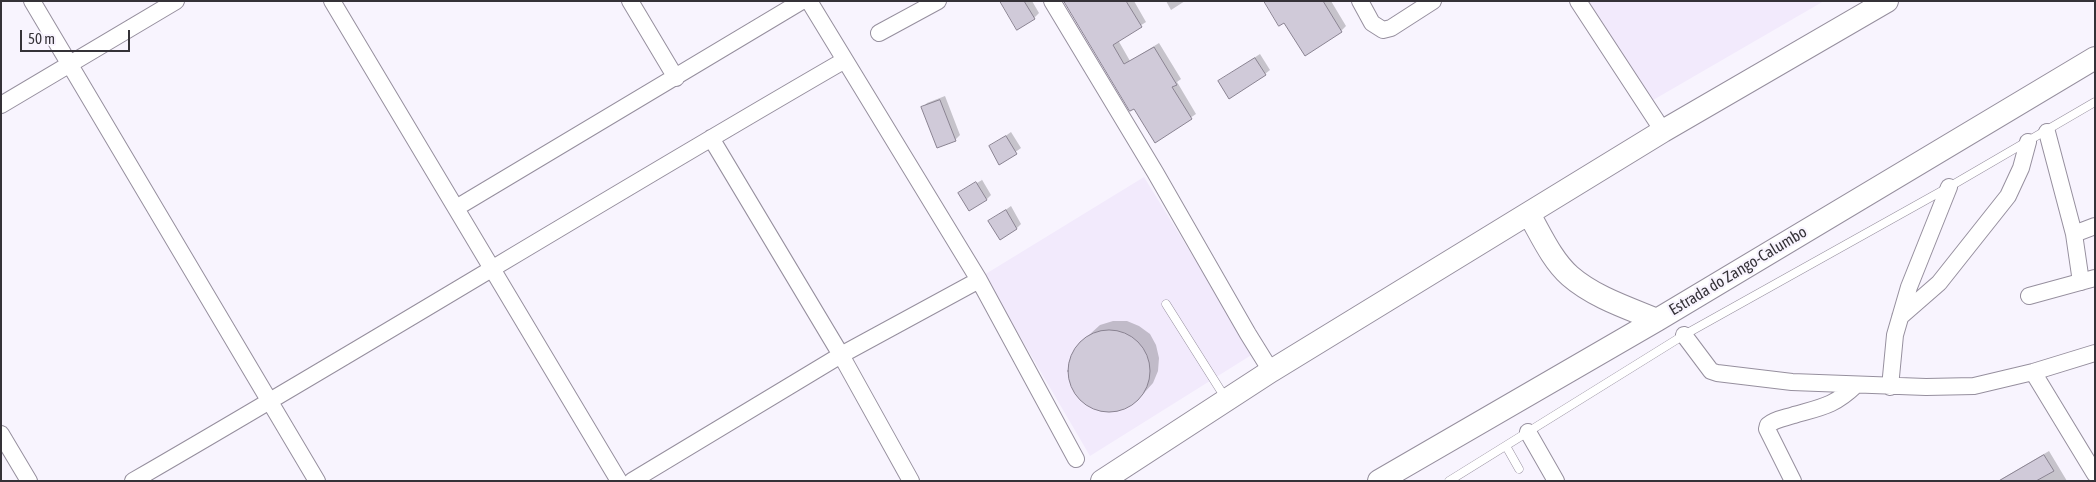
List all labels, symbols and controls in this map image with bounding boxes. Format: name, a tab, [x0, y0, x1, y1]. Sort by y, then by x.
scale bar	[22, 20, 132, 52]
text: 50 m	[28, 30, 55, 47]
street label: Estrada do Zango-Calumbo	[1666, 222, 1810, 320]

